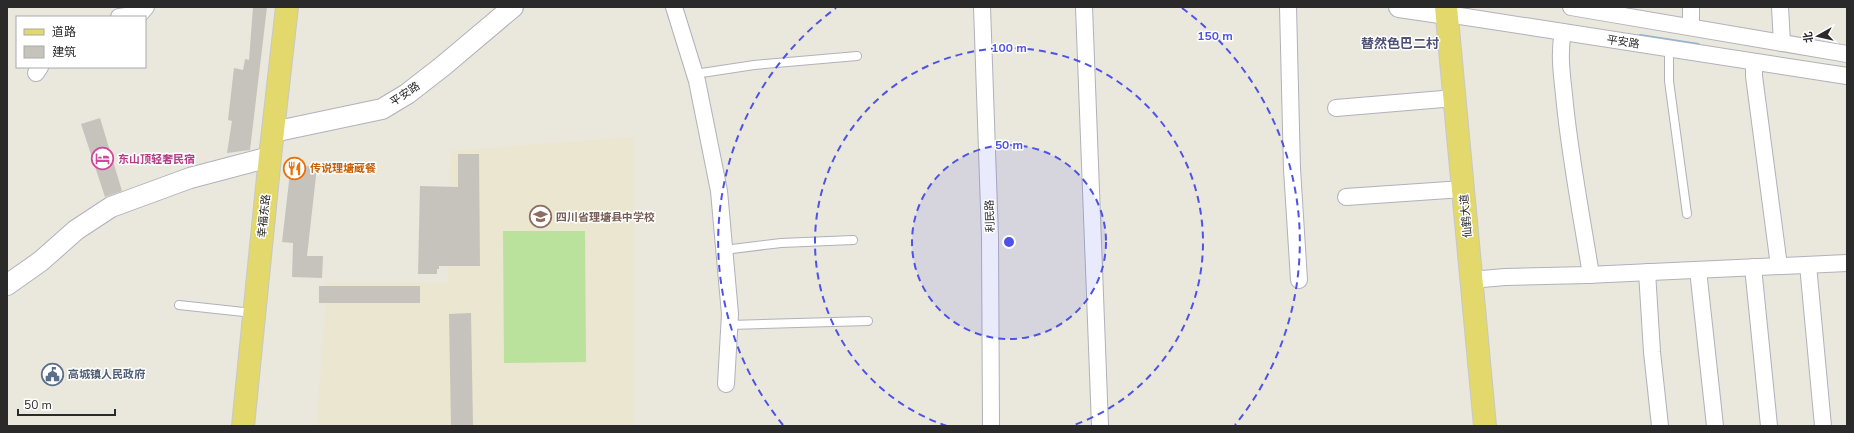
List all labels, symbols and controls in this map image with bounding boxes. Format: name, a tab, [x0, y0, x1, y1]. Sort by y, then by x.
legend	[16, 16, 146, 68]
north arrow	[1798, 16, 1838, 56]
text: 道路	[52, 24, 76, 40]
text: 150 m	[1197, 28, 1233, 44]
text: 北	[1800, 31, 1817, 44]
street label: 平安路	[1606, 32, 1640, 52]
district label: 替然色巴二村	[1361, 35, 1439, 53]
text: 100 m	[991, 40, 1027, 56]
text: 建筑	[52, 44, 76, 60]
street label: 平安路	[387, 79, 423, 109]
text: 50 m	[995, 137, 1023, 153]
hotel icon: 东山顶轻奢民宿	[89, 146, 115, 172]
place label: 东山顶轻奢民宿	[118, 152, 195, 167]
restaurant icon: 传说理塘蔵餐	[282, 155, 308, 181]
place label: 传说理塘蔵餐	[310, 161, 376, 176]
street label: 幸福东路	[254, 193, 274, 239]
street label: 仙鹤大道	[1457, 193, 1475, 239]
street label: 利民路	[982, 199, 998, 233]
school or university icon: 四川省理塘县中学校	[528, 204, 554, 230]
place label: 四川省理塘县中学校	[556, 210, 655, 225]
centre of rings	[1002, 235, 1016, 249]
public building icon: 高城镇人民政府	[39, 361, 65, 387]
place label: 高城镇人民政府	[68, 367, 145, 382]
scale bar	[18, 391, 115, 417]
text: 50 m	[24, 397, 52, 413]

